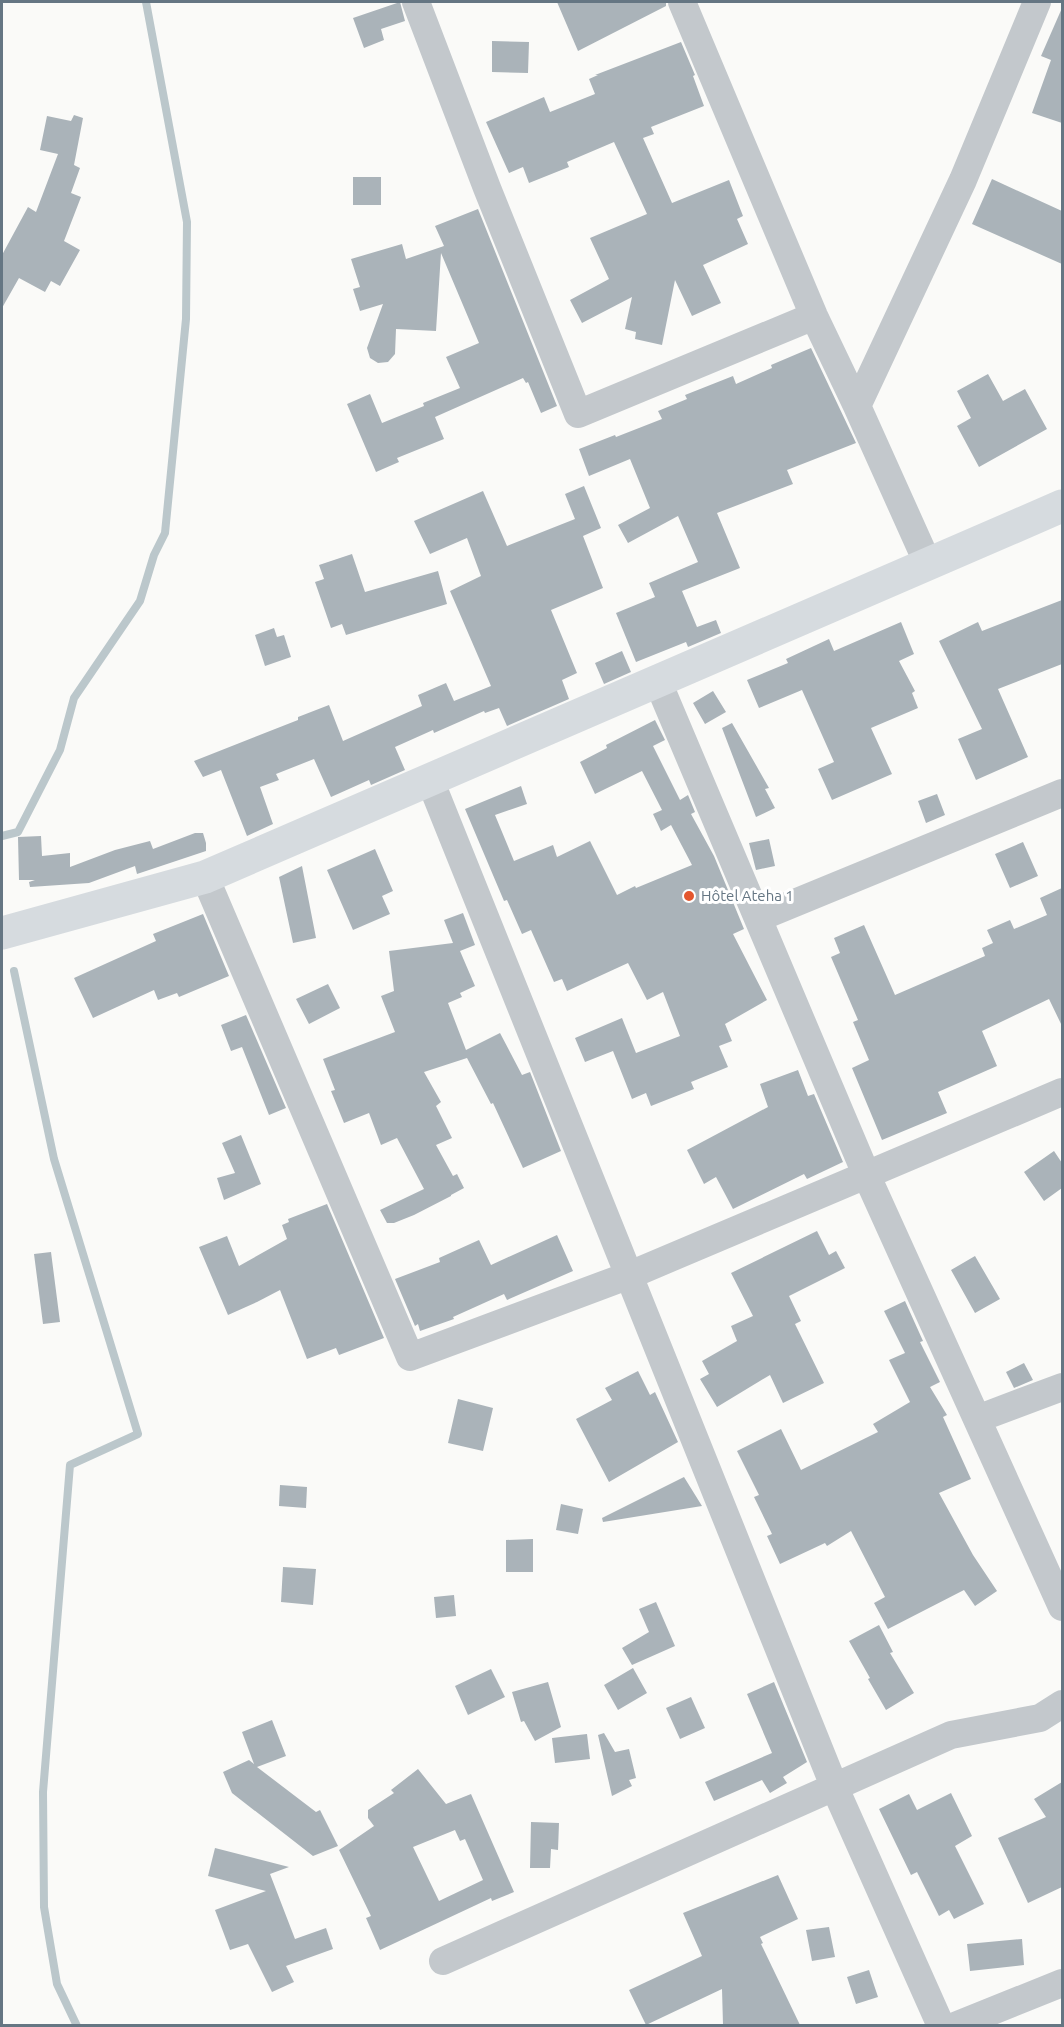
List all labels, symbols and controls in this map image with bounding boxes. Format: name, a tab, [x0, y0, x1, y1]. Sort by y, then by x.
place label: Hôtel Ateha 1	[701, 887, 794, 904]
marker: Hôtel Ateha 1	[682, 889, 696, 903]

